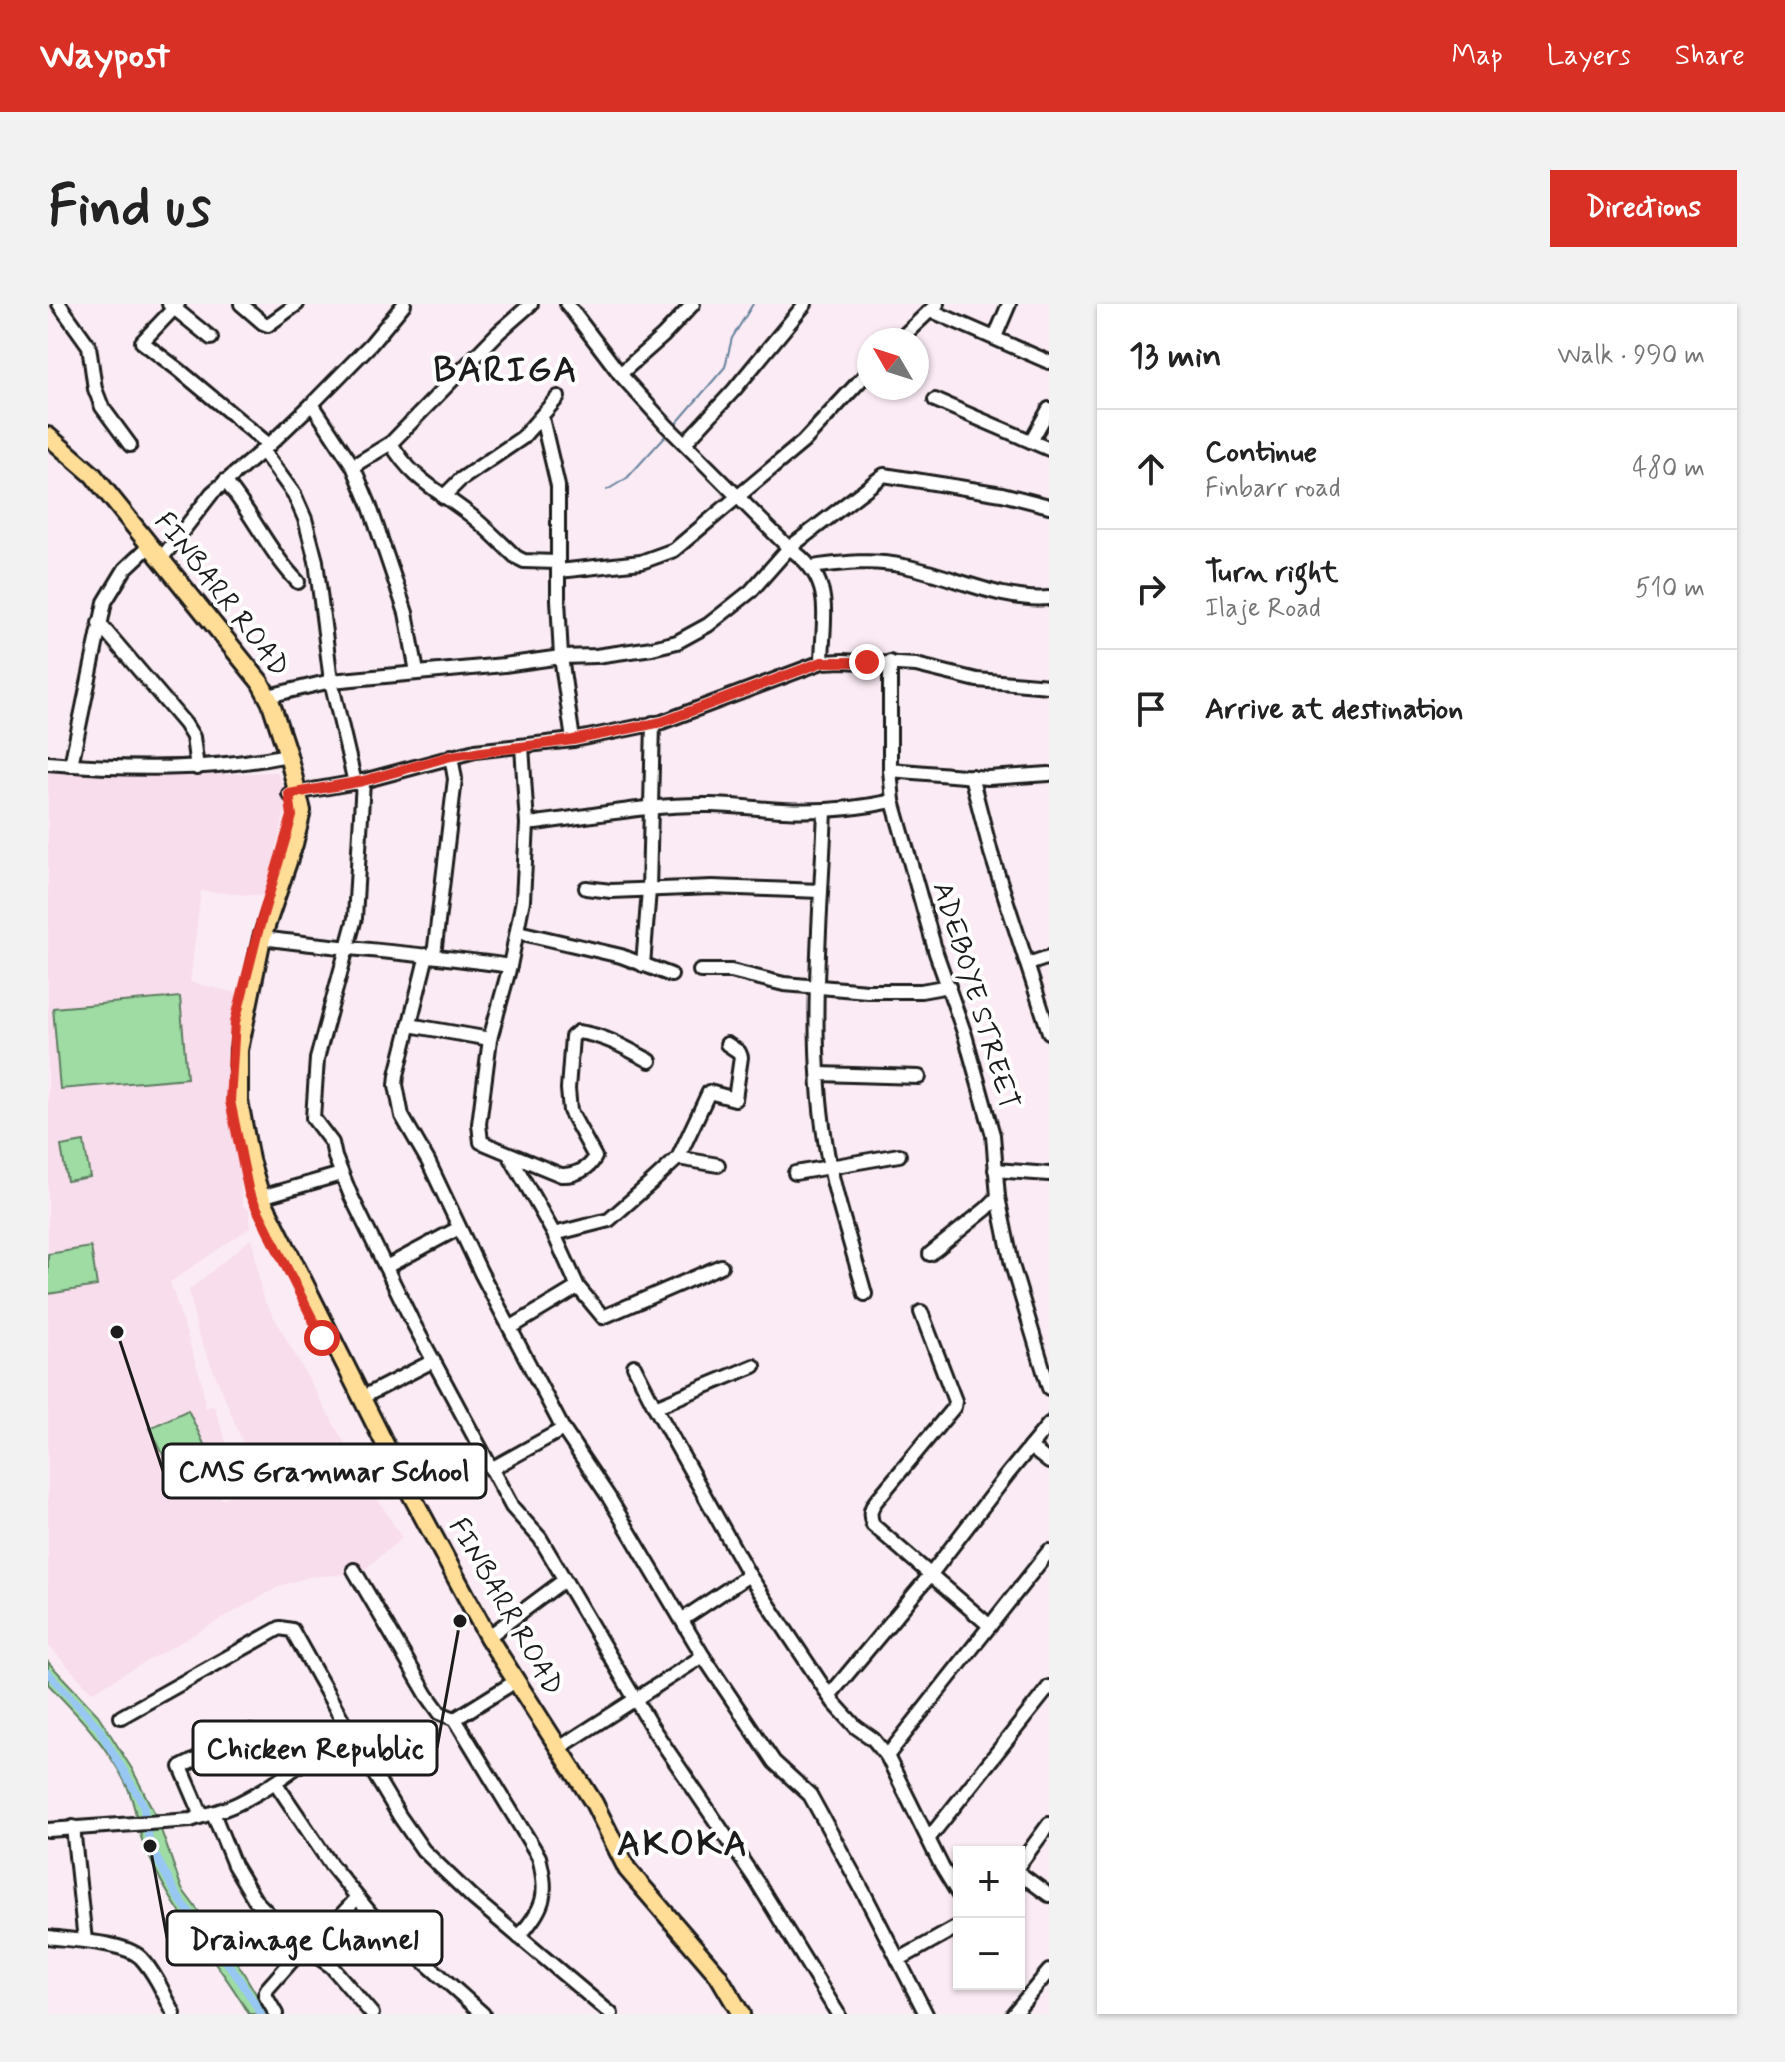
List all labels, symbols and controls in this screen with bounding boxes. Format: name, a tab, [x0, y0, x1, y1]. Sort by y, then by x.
text: Waypost	[40, 32, 170, 81]
text: Map	[1452, 38, 1503, 75]
text: Layers	[1547, 38, 1631, 75]
text: Share	[1675, 38, 1745, 75]
button: Directions	[1550, 170, 1737, 247]
text: Find us	[48, 172, 211, 245]
north arrow	[857, 328, 929, 400]
text: 13 min	[1129, 334, 1222, 379]
text: Walk · 990 m	[1557, 339, 1705, 373]
district label: BARIGA	[433, 348, 579, 395]
text: Continue	[1205, 433, 1317, 472]
icon: ahead	[1129, 447, 1173, 491]
text: 480 m	[1632, 452, 1705, 486]
text: Finbarr road	[1205, 472, 1341, 506]
street label: FINBARR ROAD	[145, 505, 297, 685]
text: Turn right	[1205, 553, 1338, 592]
icon: right	[1129, 567, 1173, 611]
text: 510 m	[1635, 572, 1705, 606]
text: Ilaje Road	[1205, 592, 1321, 626]
route end	[849, 644, 885, 680]
icon: arrive	[1129, 687, 1173, 731]
text: Arrive at destination	[1205, 690, 1463, 729]
street label: ADEBOYE STREET	[923, 878, 1027, 1114]
route start	[304, 1320, 340, 1356]
callout: CMS Grammar School	[163, 1444, 486, 1498]
text: CMS Grammar School	[178, 1453, 470, 1492]
street label: FINBARR ROAD	[439, 1511, 571, 1703]
callout: Chicken Republic	[193, 1721, 437, 1775]
text: Chicken Republic	[206, 1730, 424, 1769]
district label: AKOKA	[617, 1822, 749, 1869]
map controls	[953, 1846, 1025, 1990]
button: +	[953, 1846, 1025, 1918]
callout: Drainage Channel	[167, 1911, 442, 1965]
button: −	[953, 1918, 1025, 1990]
text: Drainage Channel	[189, 1921, 419, 1961]

